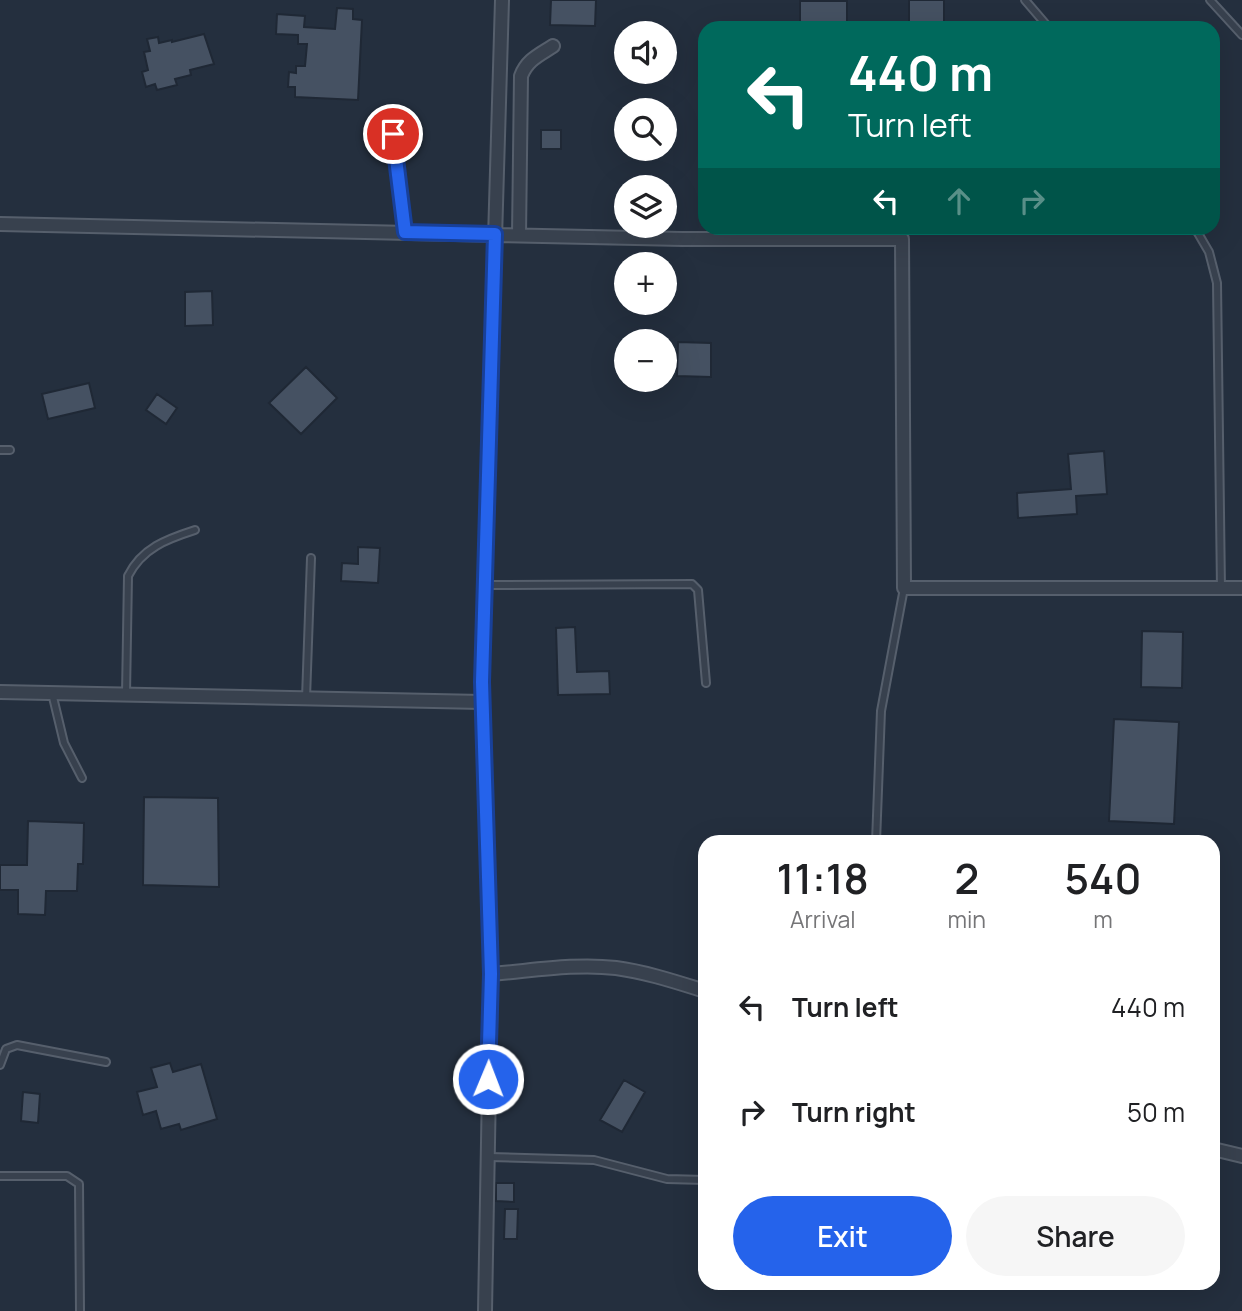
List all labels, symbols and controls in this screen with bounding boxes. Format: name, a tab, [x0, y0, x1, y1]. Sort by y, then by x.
map controls	[614, 21, 677, 392]
button: sound	[614, 21, 677, 84]
text: 440 m	[848, 39, 993, 106]
icon: left	[733, 49, 824, 140]
button: search	[614, 98, 677, 161]
text: Turn left	[848, 103, 972, 147]
pin	[363, 104, 423, 164]
icon: arrive	[374, 115, 412, 153]
button: layers	[614, 175, 677, 238]
icon: left	[867, 182, 905, 220]
icon: ahead	[940, 182, 978, 220]
icon: right	[1013, 182, 1051, 220]
button: +	[614, 252, 677, 315]
button: −	[614, 329, 677, 392]
text: 11:18	[777, 849, 869, 907]
text: 2	[954, 849, 979, 907]
text: 540	[1065, 849, 1141, 907]
text: Arrival	[790, 903, 856, 935]
text: min	[947, 903, 986, 935]
text: m	[1093, 903, 1113, 935]
icon: left	[733, 988, 771, 1026]
text: Turn left	[792, 989, 899, 1025]
text: 440 m	[1111, 989, 1185, 1025]
position arrow	[451, 1042, 525, 1116]
icon: right	[733, 1093, 771, 1131]
text: Turn right	[792, 1094, 916, 1130]
text: 50 m	[1127, 1094, 1185, 1130]
button: Exit	[733, 1196, 952, 1276]
button: Share	[966, 1196, 1185, 1276]

